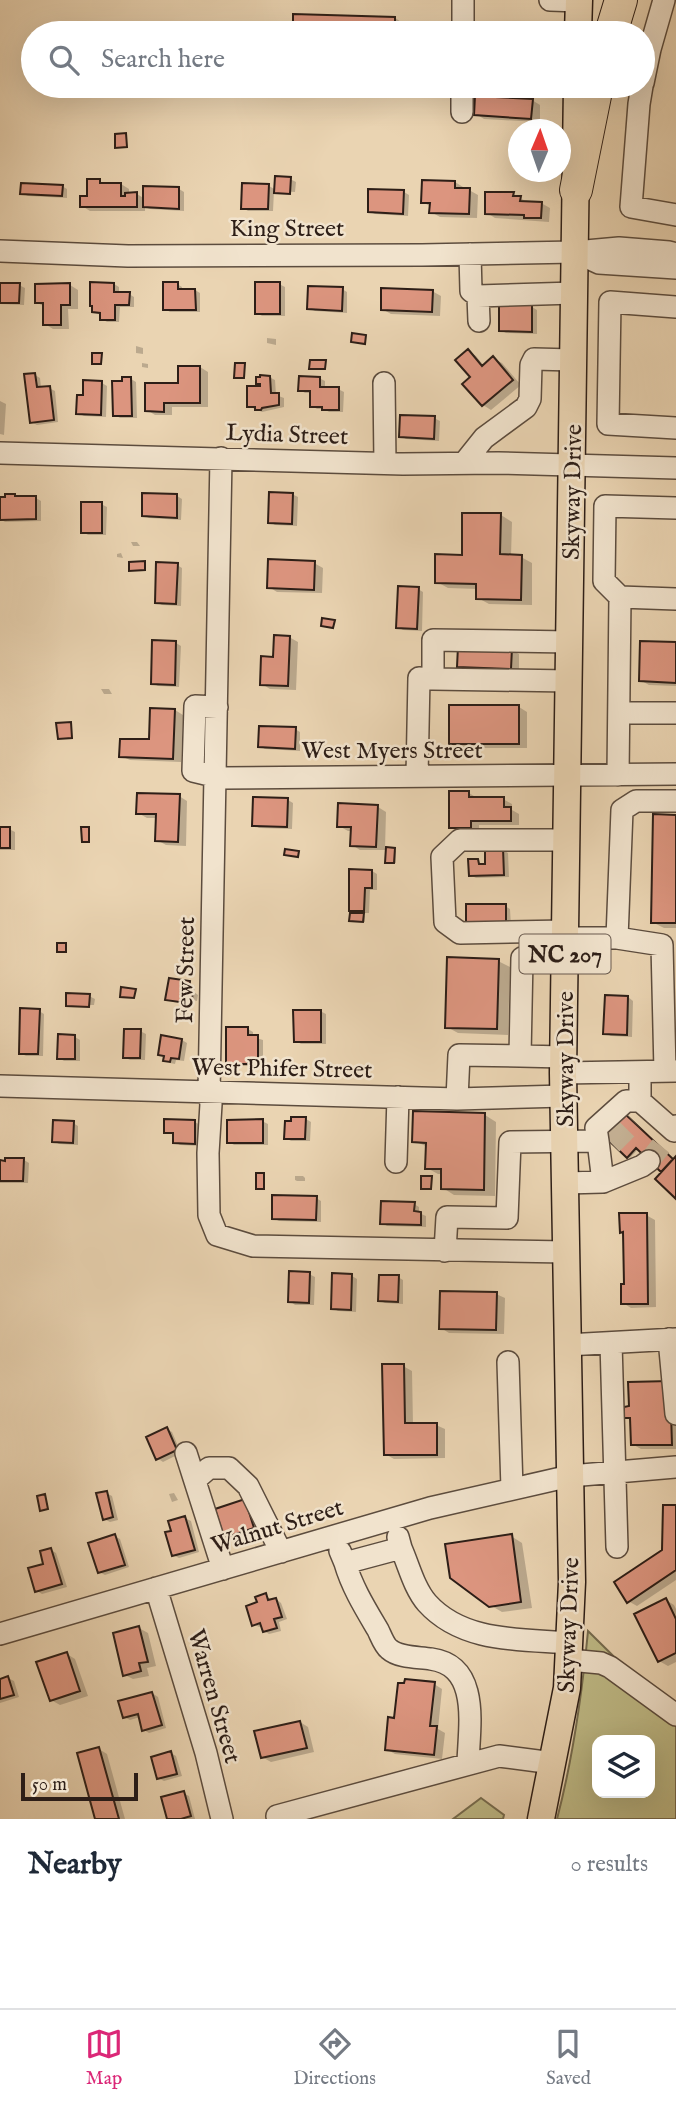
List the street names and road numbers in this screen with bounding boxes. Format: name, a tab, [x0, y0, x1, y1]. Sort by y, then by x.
street label: King Street	[230, 214, 344, 245]
street label: Lydia Street	[225, 418, 349, 453]
street label: Skyway Drive	[557, 424, 590, 560]
street label: West Myers Street	[301, 736, 483, 767]
street label: Few Street	[170, 916, 203, 1024]
road number: NC 207	[520, 934, 610, 973]
street label: Skyway Drive	[551, 991, 582, 1127]
street label: West Phifer Street	[191, 1052, 373, 1087]
street label: Walnut Street	[208, 1493, 347, 1562]
street label: Skyway Drive	[552, 1557, 587, 1693]
street label: Warren Street	[180, 1626, 247, 1767]

